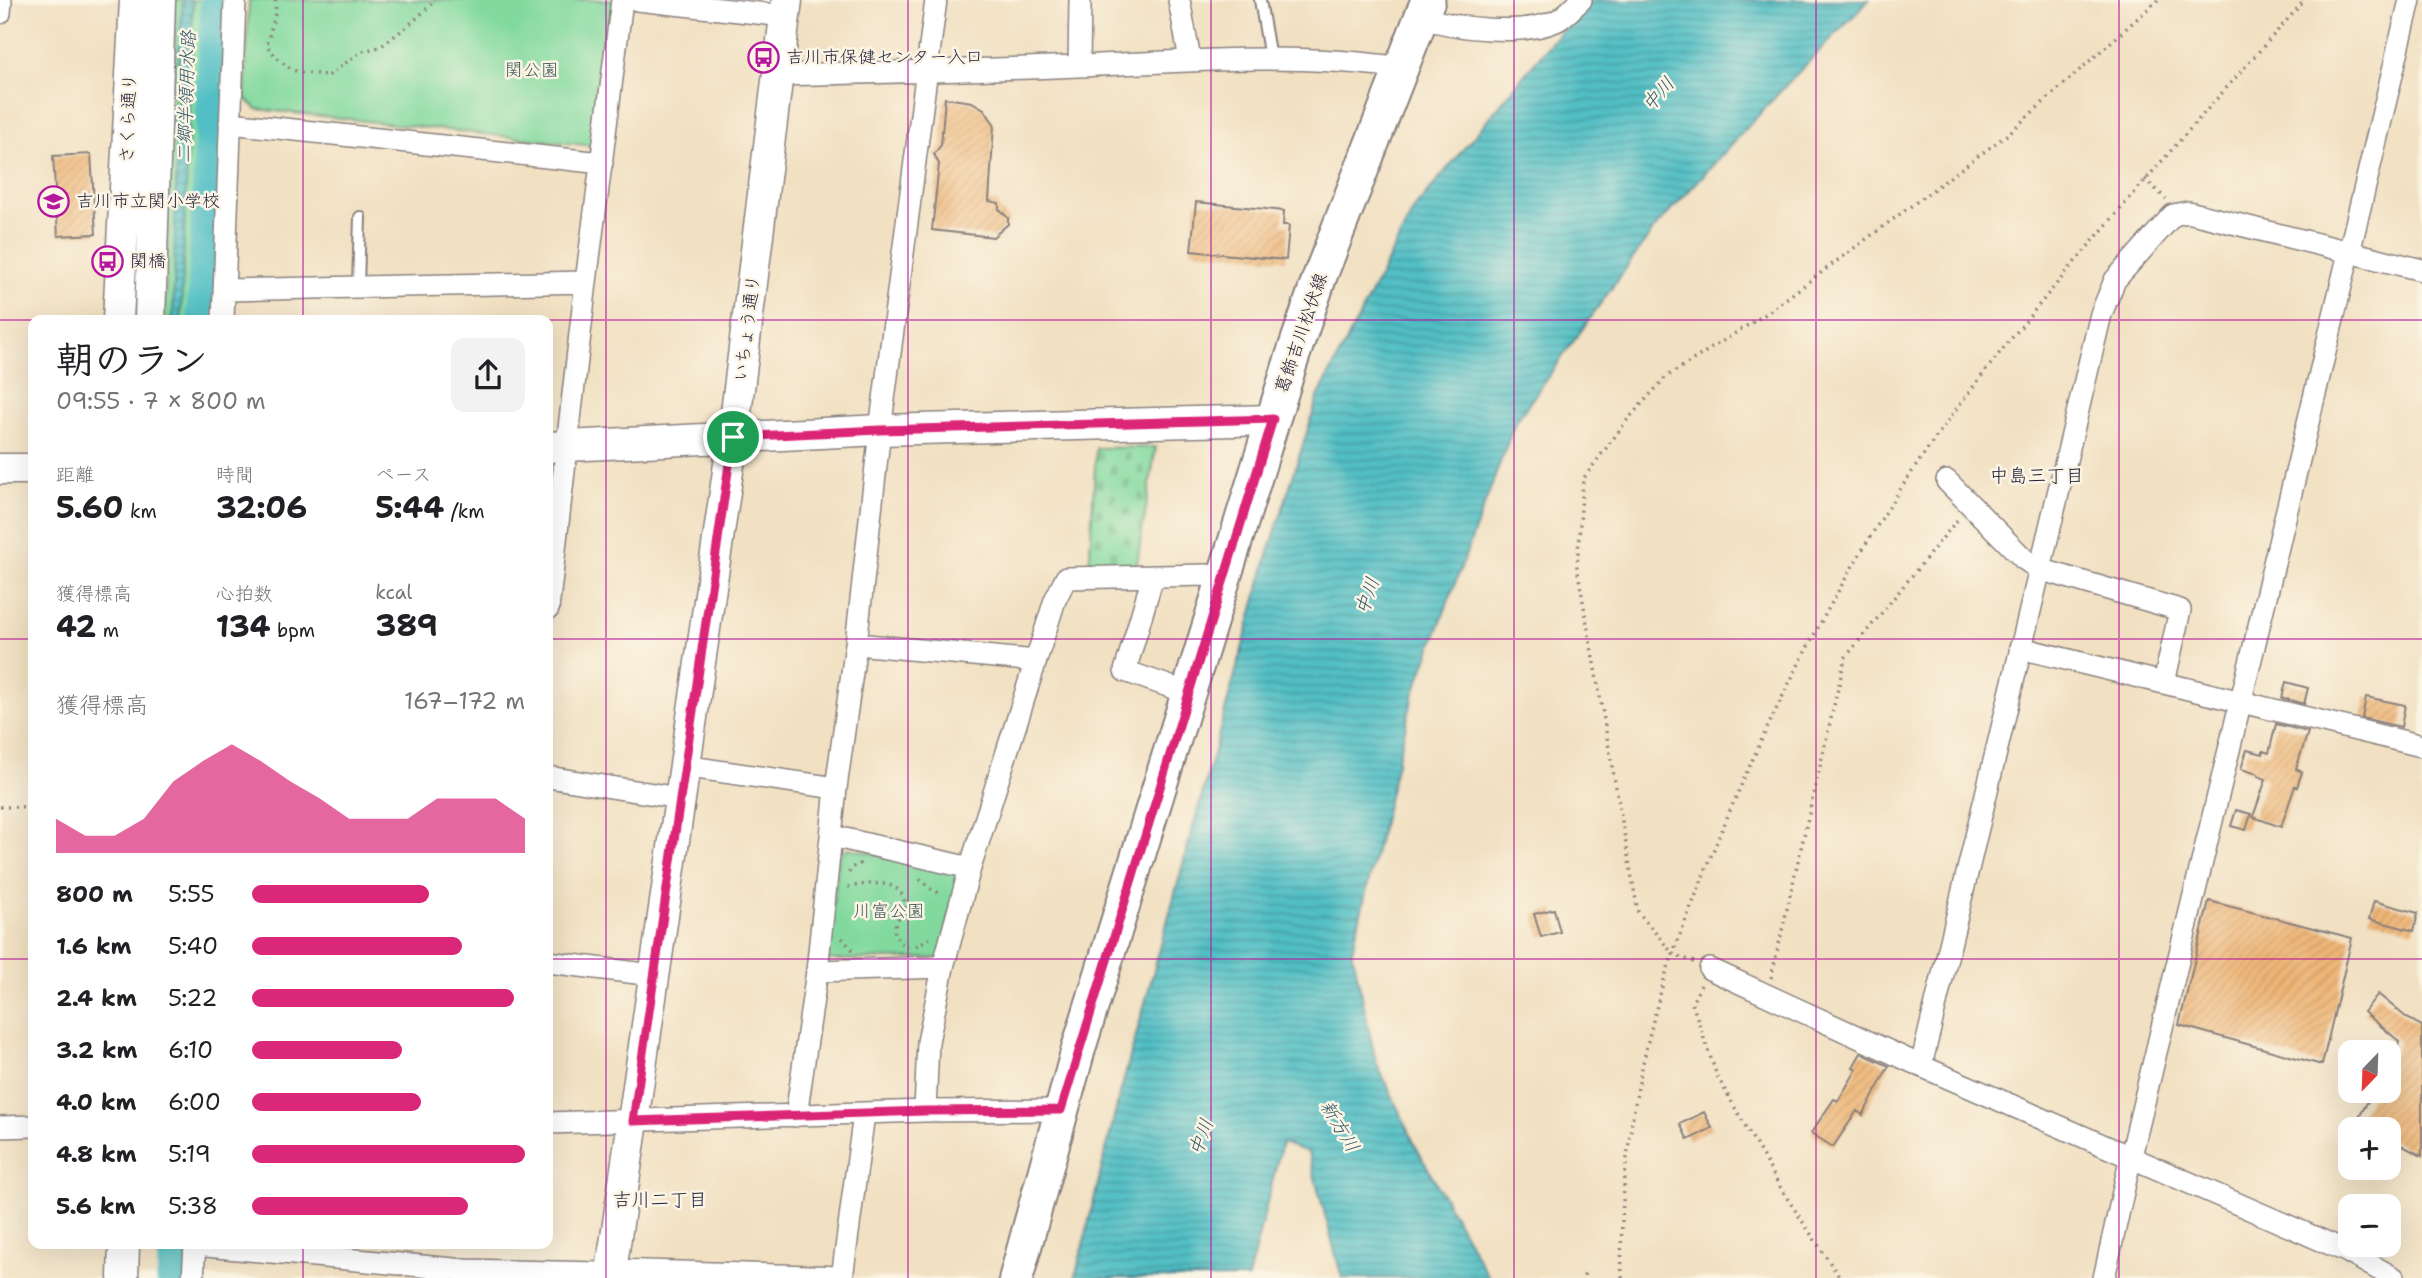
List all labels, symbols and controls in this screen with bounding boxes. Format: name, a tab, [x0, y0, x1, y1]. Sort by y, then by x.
water label: 二郷半領用水路	[171, 29, 201, 164]
bus stop icon: 吉川市保健センター入口	[746, 40, 780, 74]
place label: 吉川市保健センター入口	[786, 45, 983, 69]
park label: 関公園	[505, 58, 559, 82]
water label: 中川	[1636, 71, 1680, 117]
street label: さくら通り	[114, 73, 142, 163]
school or university icon: 吉川市立関小学校	[36, 184, 70, 218]
place label: 吉川市立関小学校	[76, 189, 220, 213]
bus stop icon: 関橋	[90, 244, 124, 278]
place label: 関橋	[130, 249, 166, 273]
street label: 葛飾吉川松伏線	[1269, 270, 1333, 396]
street label: いちょう通り	[729, 273, 765, 383]
text: 朝のラン	[56, 334, 208, 385]
button: share	[451, 338, 525, 412]
text: 09:55 · 7 × 800 m	[56, 386, 266, 416]
pin	[703, 407, 763, 467]
icon: arrive	[714, 418, 752, 456]
text: 距離	[56, 462, 94, 487]
text: 時間	[216, 462, 254, 487]
text: ペース	[375, 462, 431, 487]
district label: 中島三丁目	[1989, 463, 2085, 488]
text: 5.60	[56, 487, 124, 528]
text: 32:06	[216, 487, 307, 528]
text: 5:44	[375, 487, 444, 528]
text: km	[124, 499, 157, 524]
text: /km	[444, 499, 485, 524]
water label: 中川	[1349, 574, 1385, 618]
text: kcal	[375, 580, 412, 605]
text: 獲得標高	[56, 581, 132, 606]
text: 心拍数	[216, 581, 273, 606]
text: 389	[375, 605, 438, 646]
text: 42	[56, 606, 96, 647]
text: 134	[216, 606, 270, 647]
text: m	[96, 618, 119, 643]
text: bpm	[270, 618, 315, 643]
text: 167–172 m	[404, 686, 525, 716]
text: 獲得標高	[56, 690, 148, 720]
text: 800 m	[56, 879, 133, 909]
text: 5:55	[168, 879, 214, 909]
park label: 川富公園	[853, 899, 925, 923]
text: 1.6 km	[56, 931, 131, 961]
text: 5:40	[168, 931, 218, 961]
text: 2.4 km	[56, 983, 137, 1013]
text: 5:22	[168, 983, 217, 1013]
text: 3.2 km	[56, 1035, 138, 1065]
text: 6:10	[168, 1035, 213, 1065]
north arrow	[2338, 1040, 2401, 1102]
map controls	[2338, 1040, 2401, 1257]
text: 4.0 km	[56, 1087, 137, 1117]
text: 6:00	[168, 1087, 221, 1117]
water label: 新方川	[1315, 1095, 1365, 1157]
water label: 中川	[1183, 1115, 1219, 1159]
button: +	[2338, 1117, 2401, 1180]
text: 4.8 km	[56, 1139, 137, 1169]
text: 5:19	[168, 1139, 211, 1169]
district label: 吉川二丁目	[612, 1187, 708, 1212]
text: 5.6 km	[56, 1191, 135, 1221]
text: 5:38	[168, 1191, 218, 1221]
button: −	[2338, 1194, 2401, 1257]

